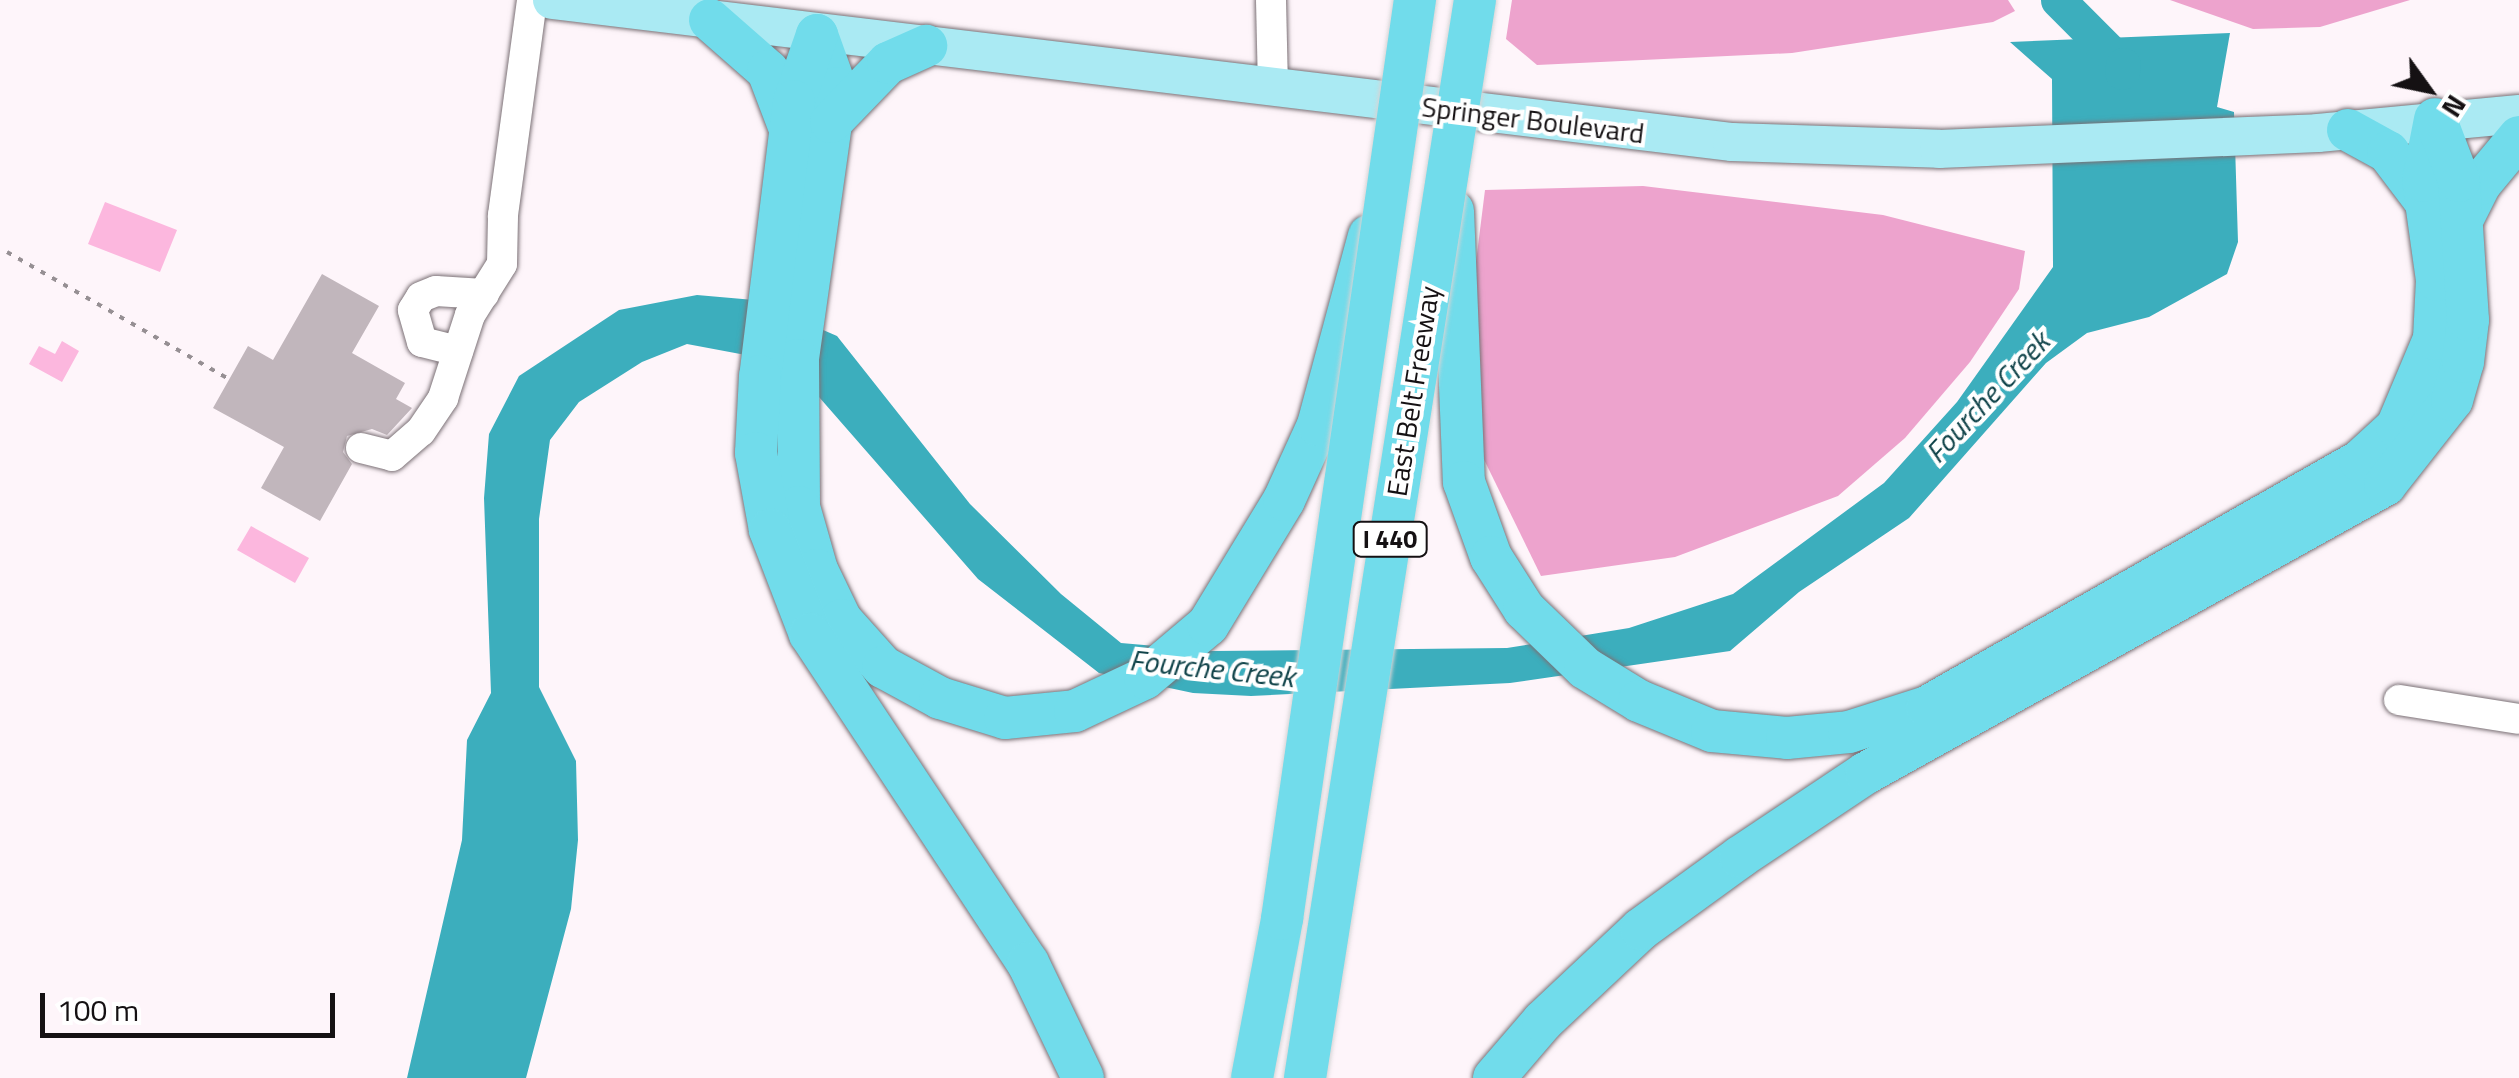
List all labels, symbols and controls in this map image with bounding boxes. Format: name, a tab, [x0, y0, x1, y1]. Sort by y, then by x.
north arrow	[2379, 40, 2479, 140]
text: N	[2431, 87, 2478, 126]
street label: Springer Boulevard	[1420, 90, 1646, 150]
street label: East Belt Freeway	[1380, 283, 1446, 499]
water label: Fourche Creek	[1917, 324, 2057, 470]
road number: I 440	[1352, 519, 1428, 559]
water label: Fourche Creek	[1128, 641, 1296, 695]
scale bar	[45, 973, 340, 1035]
text: 100 m	[57, 987, 139, 1033]

